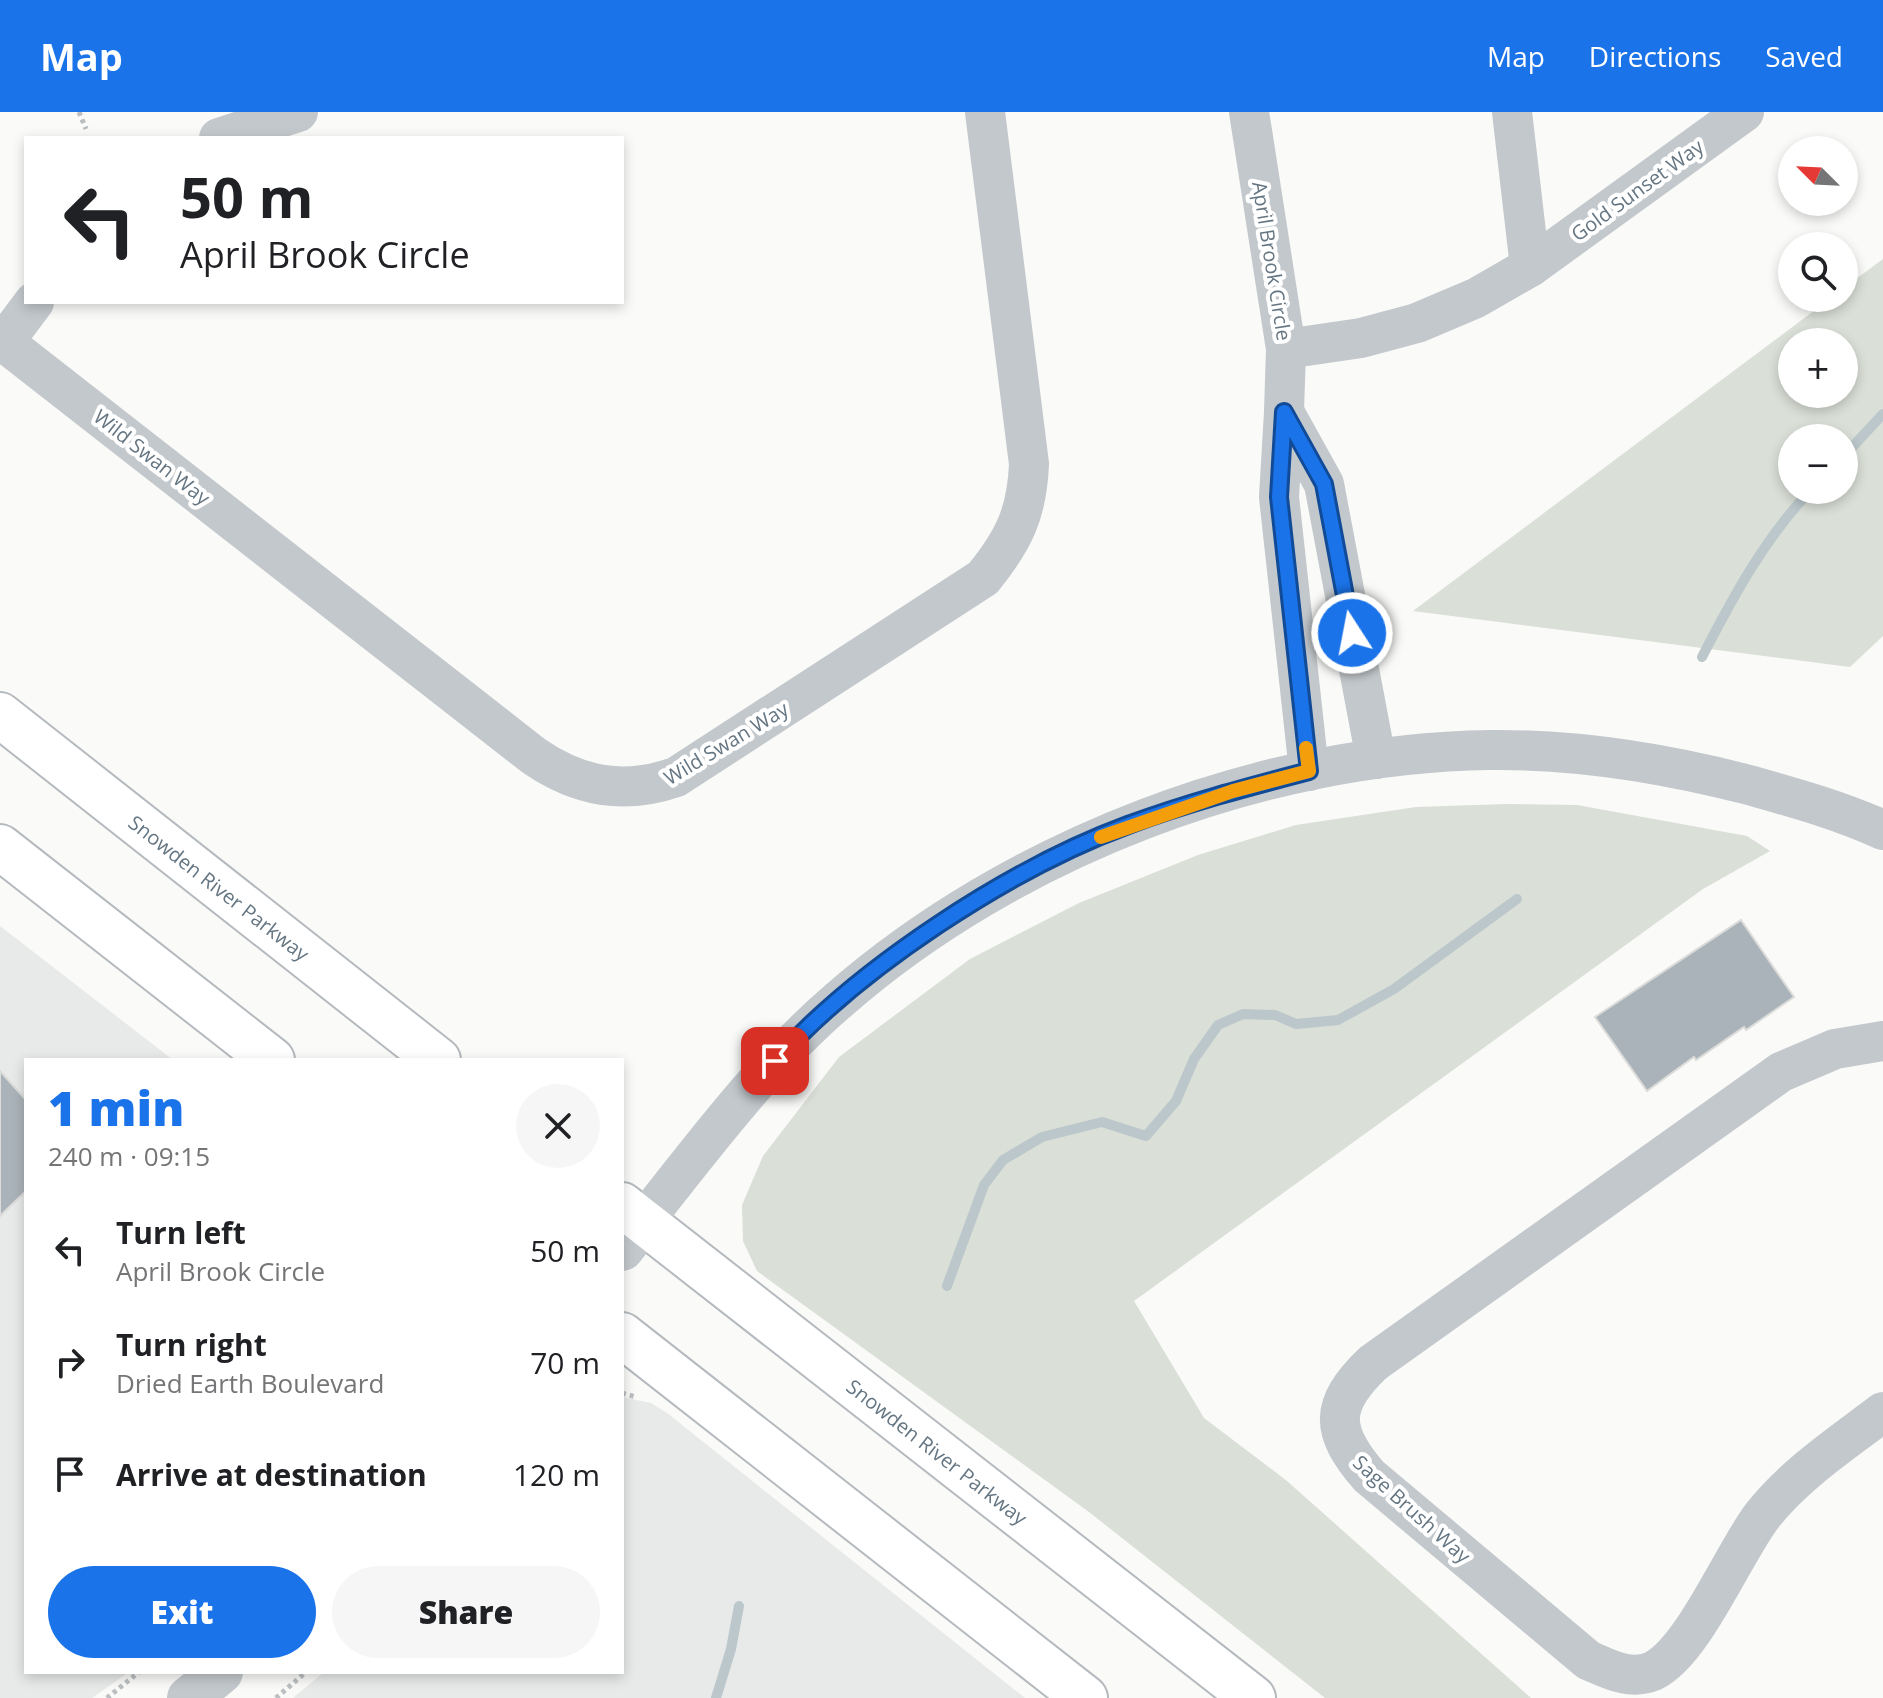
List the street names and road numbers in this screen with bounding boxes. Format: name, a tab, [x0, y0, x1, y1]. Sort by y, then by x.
street label: Gold Sunset Way	[1565, 132, 1709, 247]
street label: April Brook Circle	[1246, 179, 1298, 343]
street label: Wild Swan Way	[88, 403, 216, 512]
street label: Wild Swan Way	[659, 695, 794, 791]
street label: Snowden River Parkway	[123, 809, 316, 968]
street label: Snowden River Parkway	[841, 1373, 1034, 1532]
street label: Sage Brush Way	[1347, 1449, 1477, 1570]

